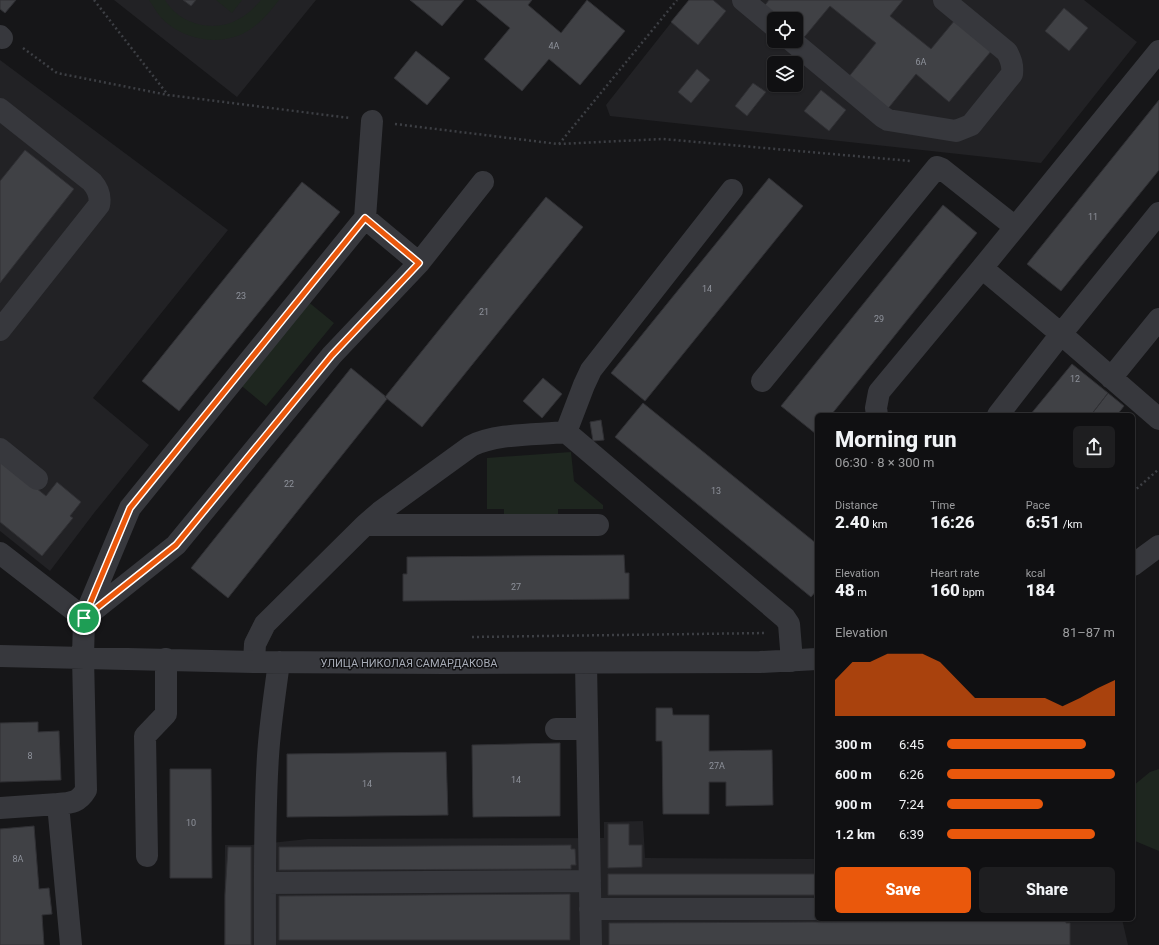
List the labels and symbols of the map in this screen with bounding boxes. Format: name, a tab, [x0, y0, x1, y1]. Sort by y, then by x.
house number: 4А	[549, 41, 560, 51]
house number: 6А	[916, 57, 927, 67]
house number: 11	[1088, 212, 1098, 222]
house number: 14	[702, 284, 712, 294]
house number: 23	[236, 291, 246, 301]
house number: 21	[479, 307, 489, 317]
house number: 29	[874, 314, 884, 324]
house number: 12	[1070, 374, 1080, 384]
house number: 22	[284, 479, 294, 489]
house number: 13	[711, 486, 721, 496]
house number: 27	[511, 582, 521, 592]
pin	[67, 601, 101, 635]
street label: УЛИЦА НИКОЛАЯ САМАРДАКОВА	[321, 657, 498, 670]
house number: 8	[27, 751, 33, 761]
house number: 27А	[709, 761, 725, 771]
house number: 14	[511, 775, 521, 785]
house number: 14	[362, 779, 372, 789]
house number: 10	[186, 818, 196, 828]
house number: 8А	[13, 854, 24, 864]

